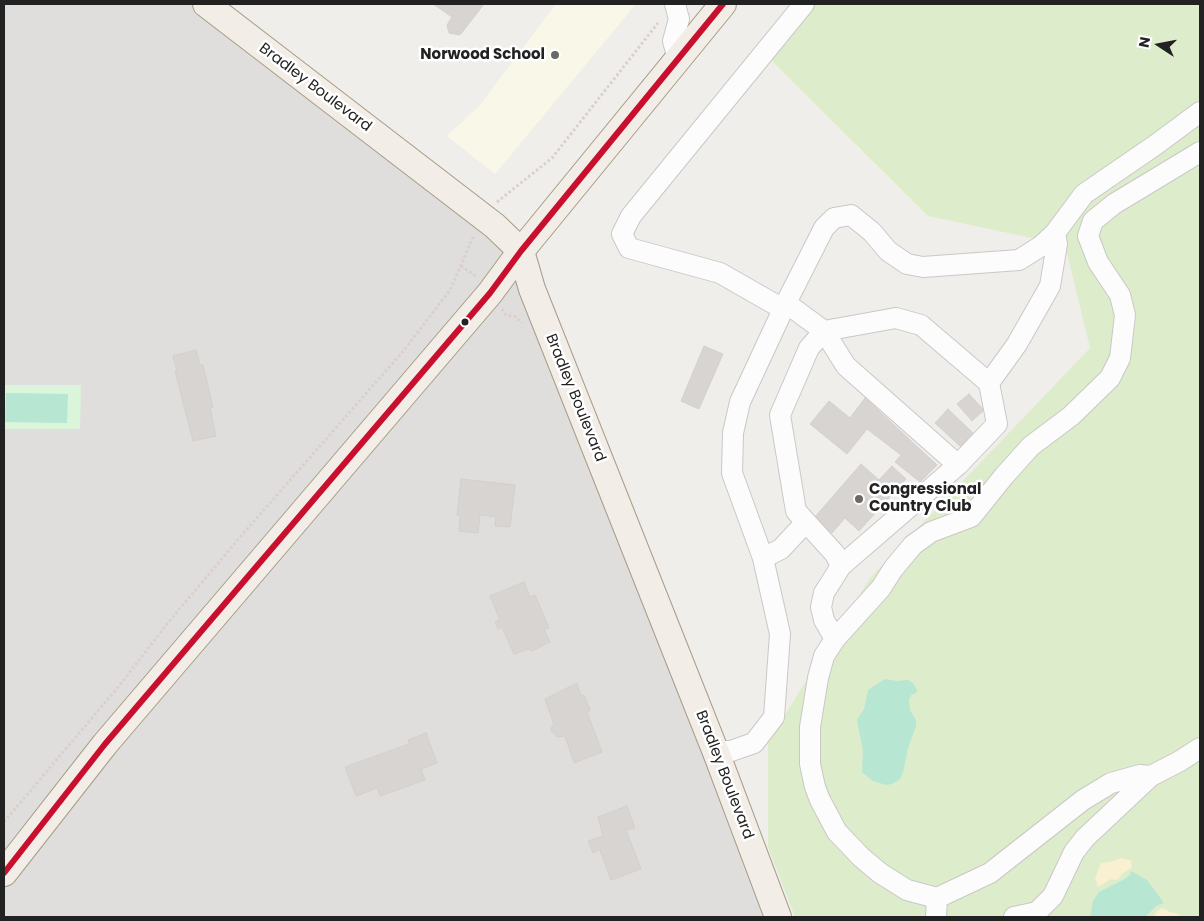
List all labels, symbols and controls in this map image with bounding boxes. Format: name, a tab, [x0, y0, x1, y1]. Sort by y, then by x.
north arrow	[1134, 20, 1184, 70]
text: N	[1133, 35, 1155, 49]
street label: Bradley Boulevard	[255, 40, 375, 136]
place label: Norwood School	[420, 46, 545, 64]
marker: Norwood School	[549, 49, 561, 61]
unlabelled marker	[460, 317, 470, 327]
street label: Bradley Boulevard	[541, 331, 609, 465]
place label: Congressional Country Club	[869, 481, 981, 516]
marker: Congressional Country Club	[853, 493, 865, 505]
street label: Bradley Boulevard	[691, 708, 757, 842]

